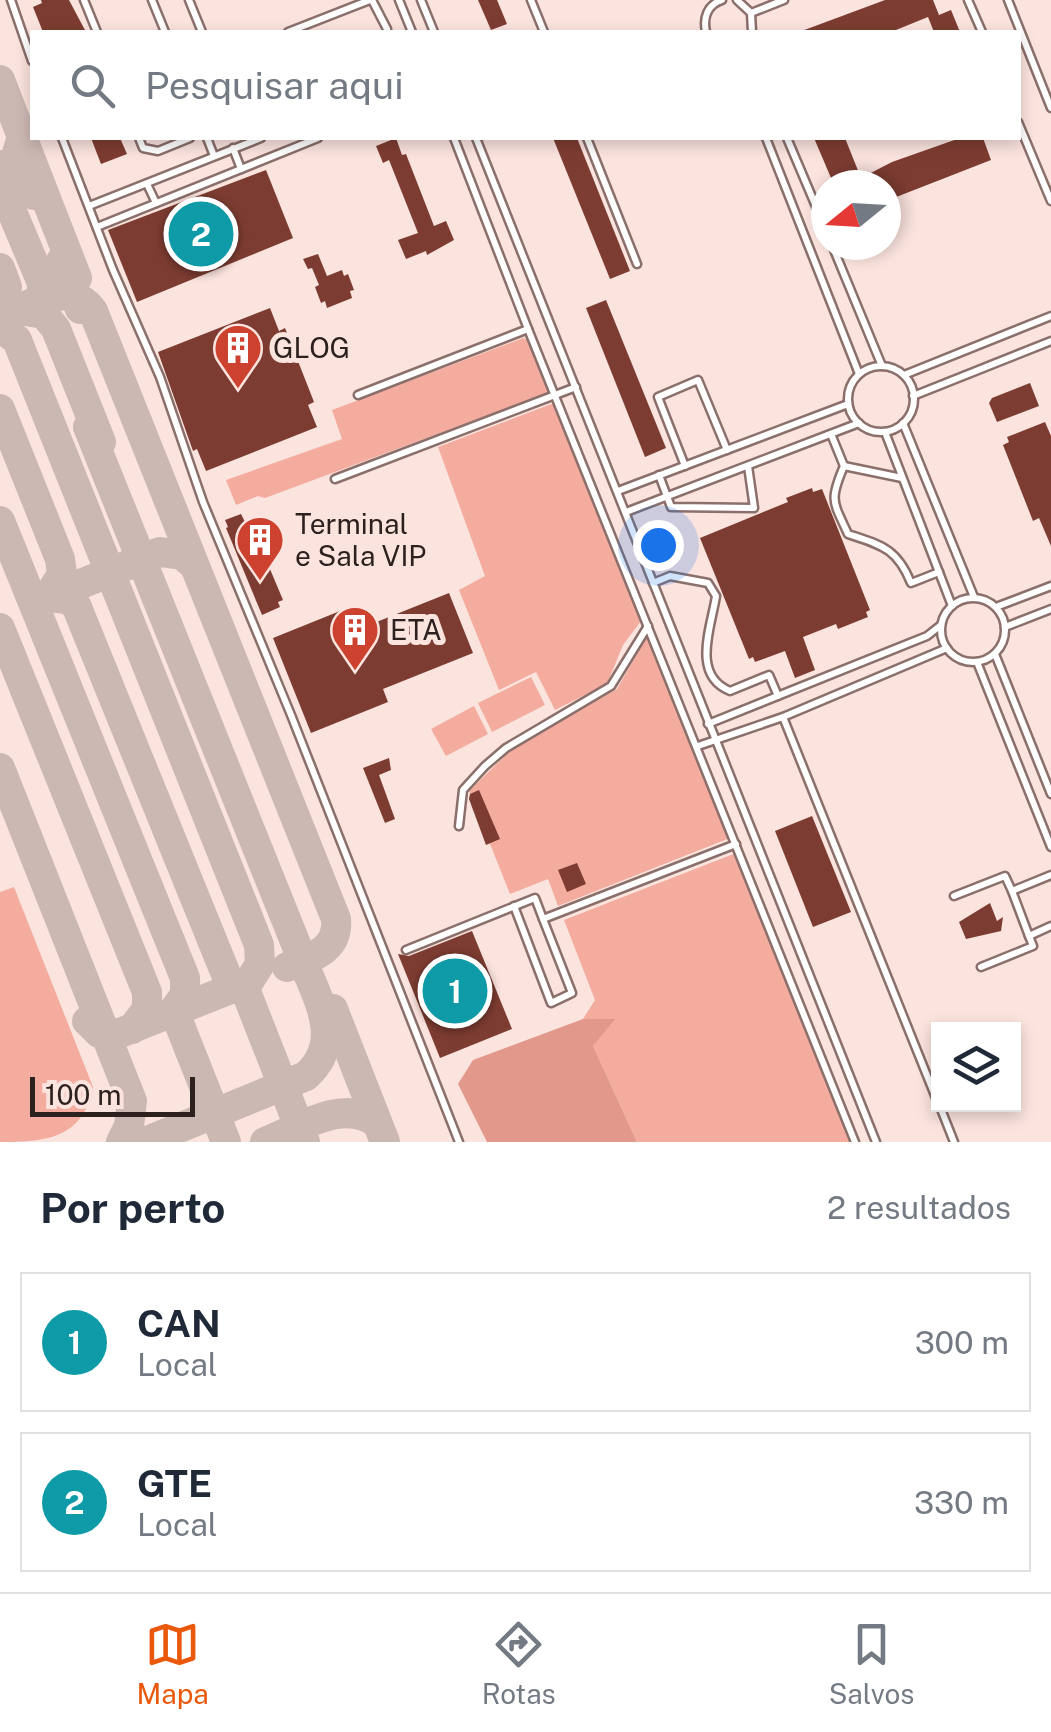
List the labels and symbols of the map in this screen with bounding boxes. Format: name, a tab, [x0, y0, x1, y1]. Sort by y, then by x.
north arrow	[811, 170, 901, 260]
pin: 2	[168, 196, 234, 272]
building icon: GLOG	[212, 322, 264, 390]
place label: GLOG	[273, 331, 350, 364]
place label: Terminal e Sala VIP	[295, 507, 426, 572]
building icon: Terminal e Sala VIP	[234, 514, 286, 582]
your location	[633, 520, 684, 571]
building icon: ETA	[329, 604, 381, 672]
place label: ETA	[390, 613, 442, 646]
pin: 1	[422, 954, 488, 1028]
scale bar	[30, 1072, 195, 1116]

